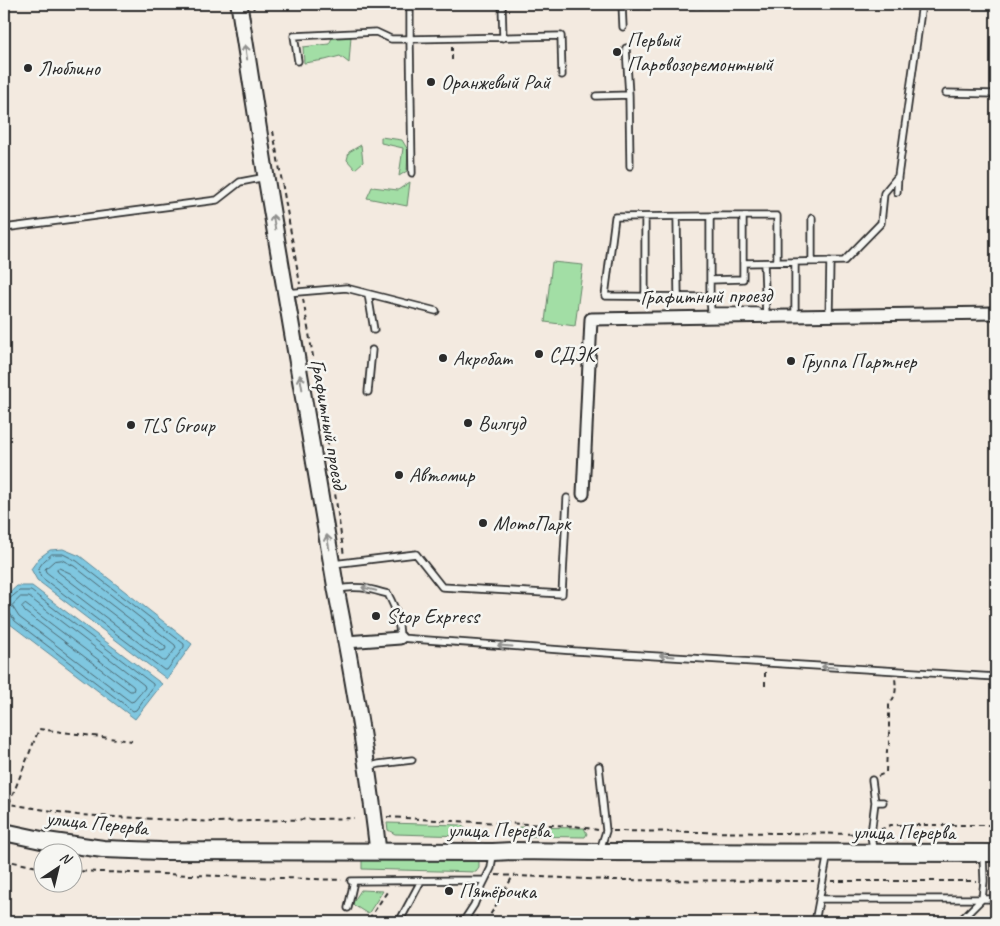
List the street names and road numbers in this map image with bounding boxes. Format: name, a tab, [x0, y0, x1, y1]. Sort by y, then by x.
street label: Графитный проезд	[640, 282, 775, 310]
street label: Графитный проезд	[305, 357, 354, 494]
street label: улица Перерва	[43, 805, 152, 842]
street label: улица Перерва	[446, 817, 553, 843]
street label: улица Перерва	[851, 819, 958, 845]

